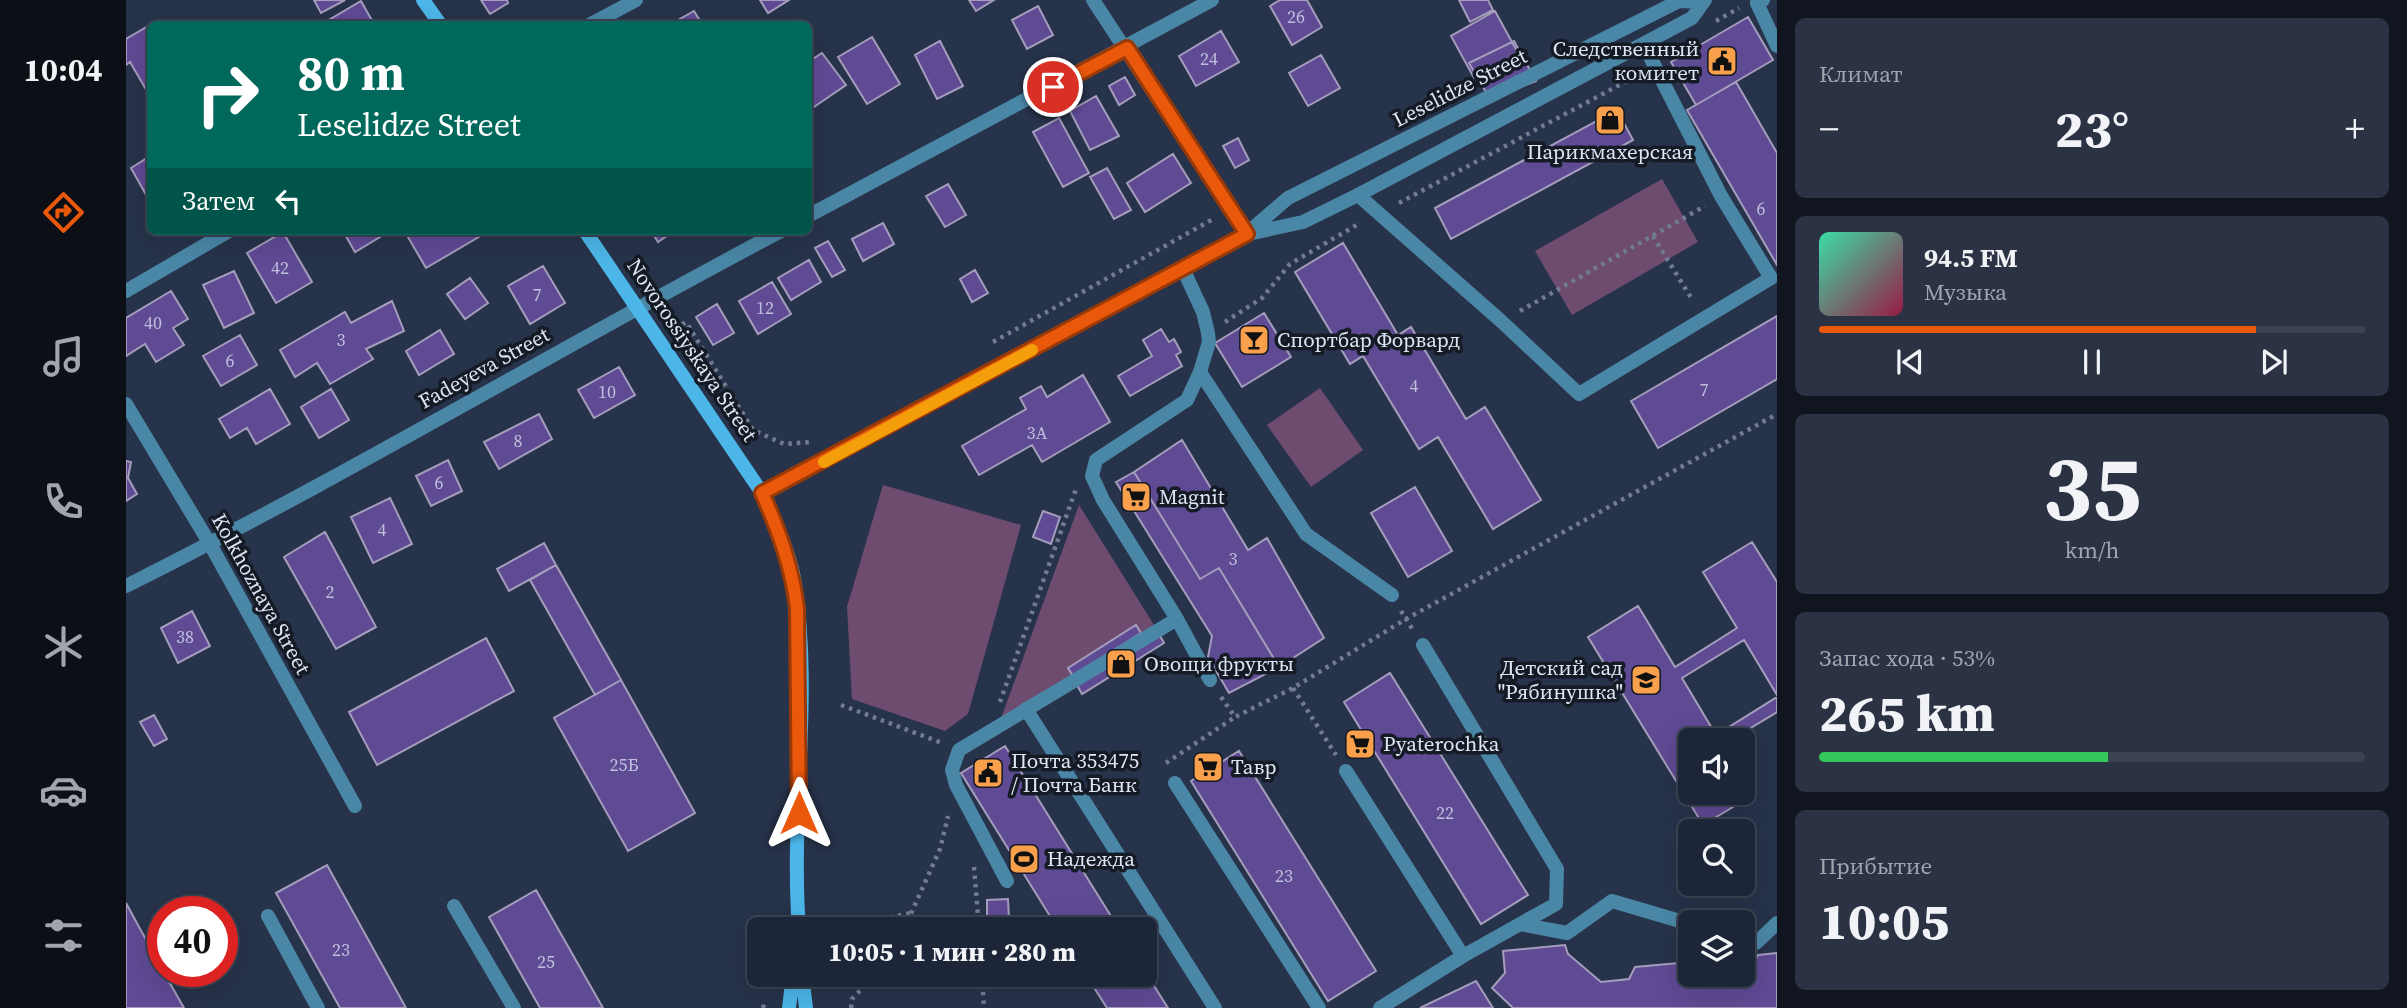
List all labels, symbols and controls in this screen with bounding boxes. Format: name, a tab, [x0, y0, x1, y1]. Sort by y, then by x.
house number: 26	[1287, 4, 1305, 29]
place label: Следственный комитет	[1553, 34, 1699, 87]
text: 80 m	[297, 39, 405, 106]
street label: Leselidze Street	[1388, 41, 1532, 134]
public building icon: Следственный комитет	[1705, 44, 1739, 78]
house number: 24	[1200, 46, 1218, 71]
text: 10:04	[24, 48, 102, 92]
icon: right	[182, 49, 273, 140]
pin	[1023, 57, 1083, 117]
text: Климат	[1819, 58, 1903, 90]
icon: arrive	[1034, 68, 1072, 106]
text: 23°	[2055, 93, 2129, 164]
text: Leselidze Street	[297, 103, 521, 147]
shop icon: Парикмахерская	[1593, 103, 1627, 137]
text: −	[1819, 103, 1839, 155]
text: +	[2345, 103, 2365, 155]
place label: Парикмахерская	[1527, 137, 1693, 166]
icon: left	[269, 182, 307, 220]
text: Затем	[182, 183, 255, 219]
icon: directions	[39, 188, 88, 237]
house number: 6	[1757, 196, 1766, 221]
text: 94.5 FM	[1924, 240, 2018, 276]
street label: Novorossiyskaya Street	[620, 253, 765, 447]
house number: 42	[271, 255, 289, 280]
text: Музыка	[1924, 276, 2007, 308]
house number: 7	[533, 282, 542, 307]
house number: 12	[756, 295, 774, 320]
house number: 40	[144, 310, 162, 335]
street label: Fadeyeva Street	[413, 320, 555, 415]
bar icon: Спортбар Форвард	[1237, 323, 1271, 357]
place label: Спортбар Форвард	[1277, 325, 1460, 354]
house number: 3	[337, 327, 346, 352]
icon: music	[39, 332, 88, 381]
icon: previous	[1891, 343, 1929, 381]
icon: pause	[2073, 343, 2111, 381]
icon: next	[2255, 343, 2293, 381]
house number: 6	[226, 348, 235, 373]
house number: 4	[1410, 373, 1419, 398]
house number: 7	[1700, 377, 1709, 402]
house number: 10	[598, 379, 616, 404]
house number: 3А	[1027, 420, 1048, 445]
text: 35	[2043, 426, 2141, 550]
house number: 8	[514, 428, 523, 453]
house number: 6	[435, 470, 444, 495]
icon: phone	[39, 477, 88, 526]
supermarket icon: Magnit	[1119, 480, 1153, 514]
place label: Magnit	[1159, 482, 1225, 511]
street label: Kolkhoznaya Street	[205, 508, 318, 680]
house number: 4	[378, 517, 387, 542]
text: km/h	[2065, 534, 2119, 566]
house number: 3	[1229, 546, 1238, 571]
house number: 2	[326, 579, 335, 604]
icon: climate	[39, 622, 88, 671]
house number: 38	[176, 624, 194, 649]
text: Запас хода · 53%	[1819, 642, 1995, 674]
shop icon: Овощи фрукты	[1104, 647, 1138, 681]
place label: Овощи фрукты	[1144, 649, 1294, 678]
place label: Детский сад "Рябинушка"	[1498, 653, 1623, 706]
school or university icon: Детский сад "Рябинушка"	[1629, 663, 1663, 697]
text: 265 km	[1819, 677, 1995, 748]
supermarket icon: Pyaterochka	[1343, 727, 1377, 761]
map controls	[1678, 728, 1755, 987]
button: sound	[1678, 728, 1755, 805]
place label: Pyaterochka	[1383, 729, 1500, 758]
place label: Почта 353475 / Почта Банк	[1011, 746, 1139, 799]
supermarket icon: Тавр	[1191, 750, 1225, 784]
house number: 25Б	[609, 752, 639, 777]
place label: Тавр	[1231, 752, 1277, 781]
public building icon: Почта 353475 / Почта Банк	[971, 756, 1005, 790]
icon: car	[39, 766, 88, 815]
position arrow	[762, 776, 836, 850]
house number: 22	[1436, 800, 1454, 825]
button: search	[1678, 819, 1755, 896]
sports icon: Надежда	[1007, 842, 1041, 876]
place label: Надежда	[1047, 844, 1135, 873]
text: Прибытие	[1819, 850, 1932, 882]
house number: 23	[1275, 863, 1293, 888]
text: 10:05	[1819, 885, 1949, 956]
speed limit sign: 40	[147, 896, 238, 987]
button: layers	[1678, 910, 1755, 987]
icon: filters	[39, 911, 88, 960]
text: 10:05 · 1 мин · 280 m	[828, 934, 1076, 970]
house number: 23	[332, 937, 350, 962]
house number: 25	[537, 949, 555, 974]

